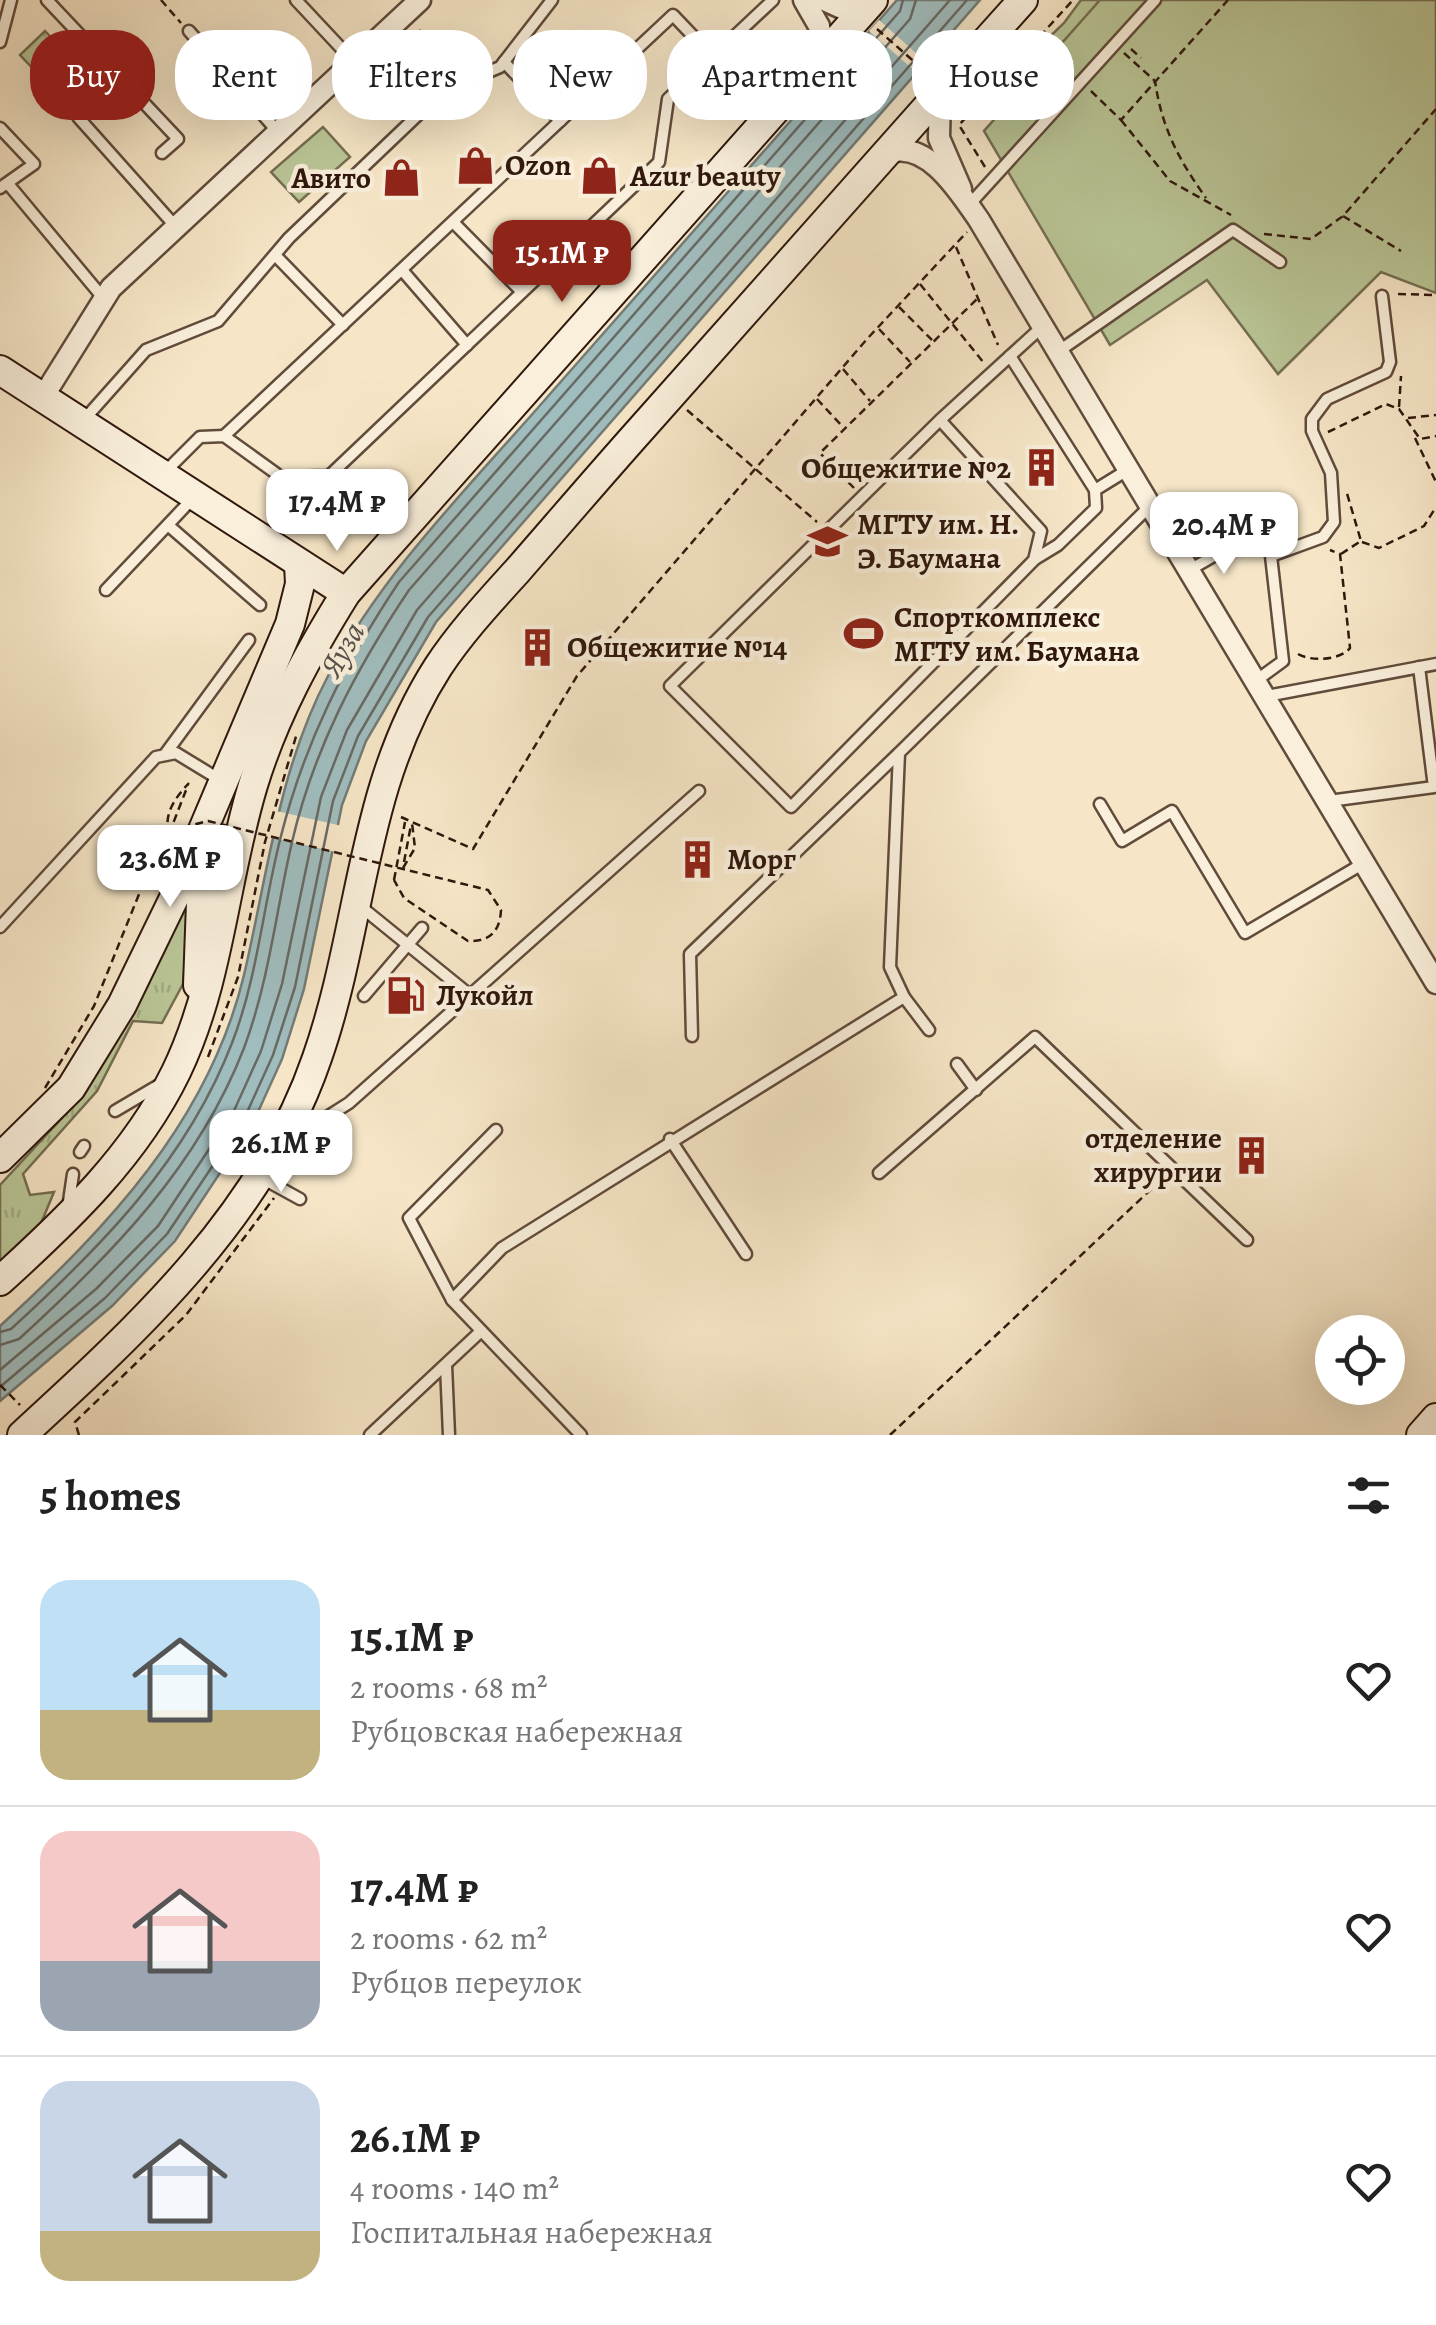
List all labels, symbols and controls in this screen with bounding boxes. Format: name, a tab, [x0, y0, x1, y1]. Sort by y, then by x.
chip: Buy	[30, 30, 155, 120]
chip: Rent	[175, 30, 312, 120]
chip: Filters	[332, 30, 493, 120]
chip: New	[513, 30, 647, 120]
chip: Apartment	[667, 30, 892, 120]
chip: House	[912, 30, 1074, 120]
shop icon: Ozon	[454, 144, 496, 186]
place label: Ozon	[505, 145, 571, 185]
shop icon: Azur beauty	[579, 155, 621, 197]
place label: Azur beauty	[629, 156, 781, 196]
shop icon: Авито	[380, 157, 422, 199]
place label: Авито	[290, 158, 371, 198]
pin: 15.1M ₽	[470, 220, 654, 305]
text: 15.1M ₽	[515, 230, 609, 274]
building icon: Общежитие №2	[1020, 447, 1062, 489]
place label: Общежитие №2	[801, 448, 1011, 488]
pin: 17.4M ₽	[245, 469, 429, 554]
text: 17.4M ₽	[288, 479, 386, 523]
pin: 20.4M ₽	[1132, 492, 1316, 577]
text: 20.4M ₽	[1172, 502, 1276, 546]
place label: МГТУ им. Н. Э. Баумана	[857, 504, 1019, 578]
school or university icon: МГТУ им. Н. Э. Баумана	[806, 520, 848, 562]
place label: Спорткомплекс МГТУ им. Баумана	[894, 597, 1140, 671]
water label: Яуза	[308, 613, 375, 686]
sports icon: Спорткомплекс МГТУ им. Баумана	[843, 613, 885, 655]
building icon: Общежитие №14	[516, 626, 558, 668]
place label: Общежитие №14	[567, 627, 787, 667]
pin: 23.6M ₽	[78, 825, 262, 910]
text: 23.6M ₽	[119, 835, 221, 879]
building icon: Морг	[676, 838, 718, 880]
place label: Морг	[727, 839, 796, 879]
fuel station icon: Лукойл	[385, 974, 427, 1016]
place label: Лукойл	[436, 975, 534, 1015]
pin: 26.1M ₽	[189, 1110, 373, 1195]
place label: отделение хирургии	[1085, 1118, 1222, 1192]
text: 26.1M ₽	[231, 1120, 331, 1164]
building icon: отделение хирургии	[1231, 1134, 1273, 1176]
map controls	[1315, 1315, 1405, 1405]
button: locate	[1315, 1315, 1405, 1405]
text: 5 homes	[40, 1467, 181, 1524]
icon: filters	[1341, 1468, 1396, 1523]
text: 15.1M ₽	[350, 1608, 474, 1665]
icon: home	[120, 1620, 240, 1740]
icon: heart	[1341, 1653, 1396, 1708]
text: 2 rooms · 68 m²	[350, 1665, 548, 1709]
text: Рубцовская набережная	[350, 1709, 683, 1753]
text: 17.4M ₽	[350, 1859, 478, 1916]
icon: home	[120, 1871, 240, 1991]
icon: heart	[1341, 1904, 1396, 1959]
text: 2 rooms · 62 m²	[350, 1916, 547, 1960]
text: Рубцов переулок	[350, 1960, 582, 2004]
text: 26.1M ₽	[350, 2109, 480, 2166]
icon: home	[120, 2121, 240, 2241]
icon: heart	[1341, 2154, 1396, 2209]
text: 4 rooms · 140 m²	[350, 2166, 559, 2210]
text: Госпитальная набережная	[350, 2210, 713, 2254]

